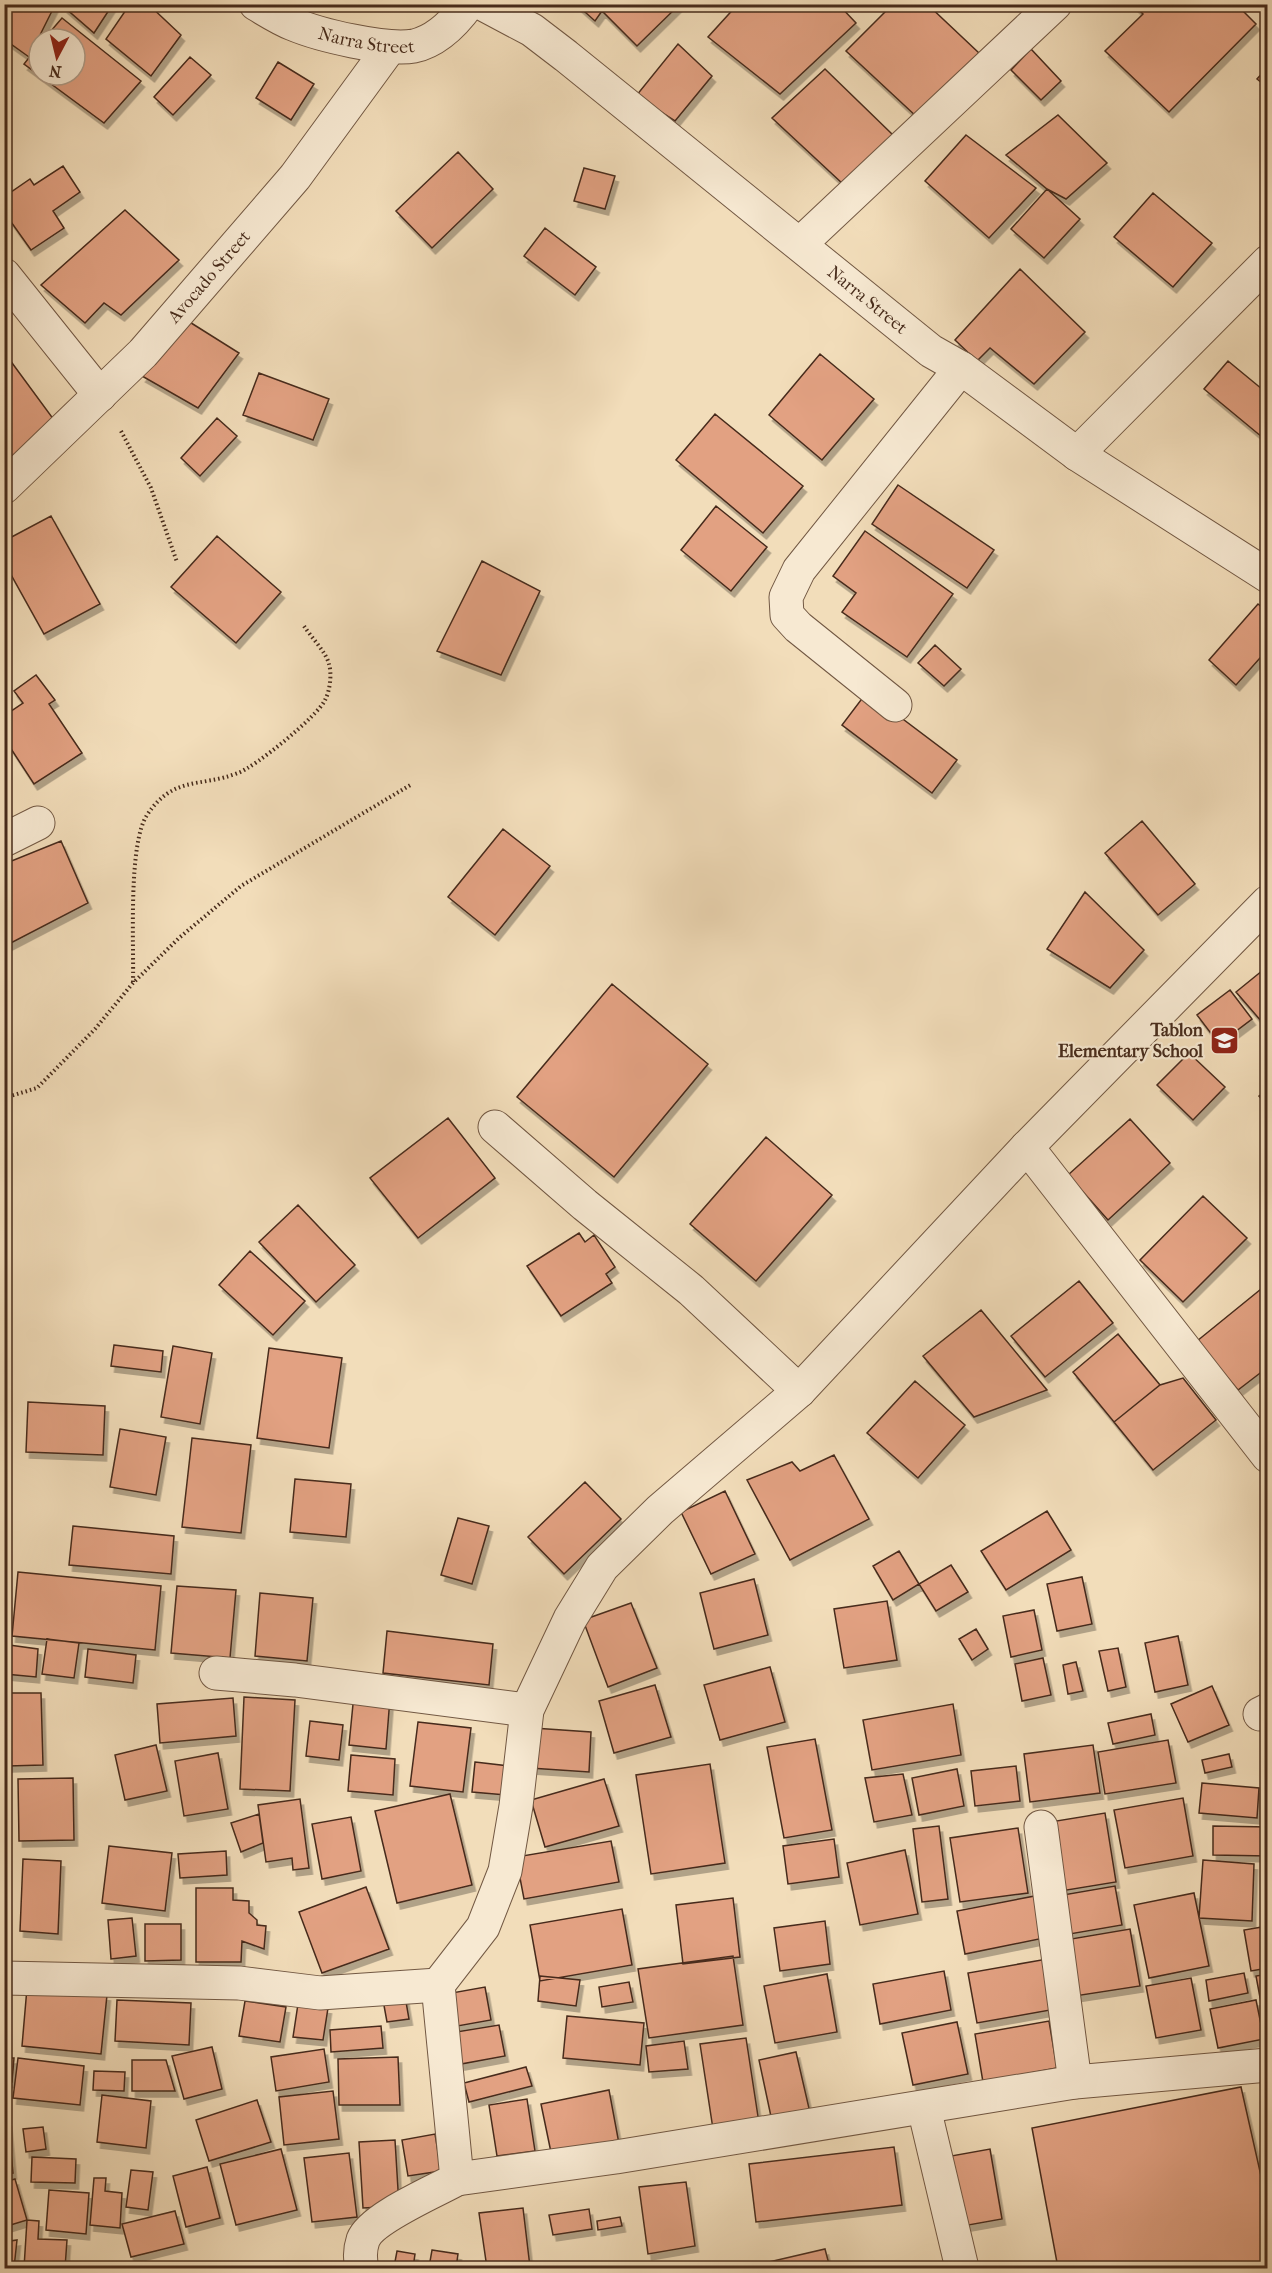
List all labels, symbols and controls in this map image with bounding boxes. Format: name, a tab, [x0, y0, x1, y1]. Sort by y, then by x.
street label: Narra Street	[316, 23, 416, 58]
north arrow	[27, 27, 87, 87]
text: N	[47, 61, 62, 82]
street label: Avocado Street	[163, 226, 255, 328]
street label: Narra Street	[823, 261, 912, 339]
place label: Tablon Elementary School	[1058, 1020, 1204, 1062]
school or university icon: Tablon Elementary School	[1208, 1024, 1240, 1056]

